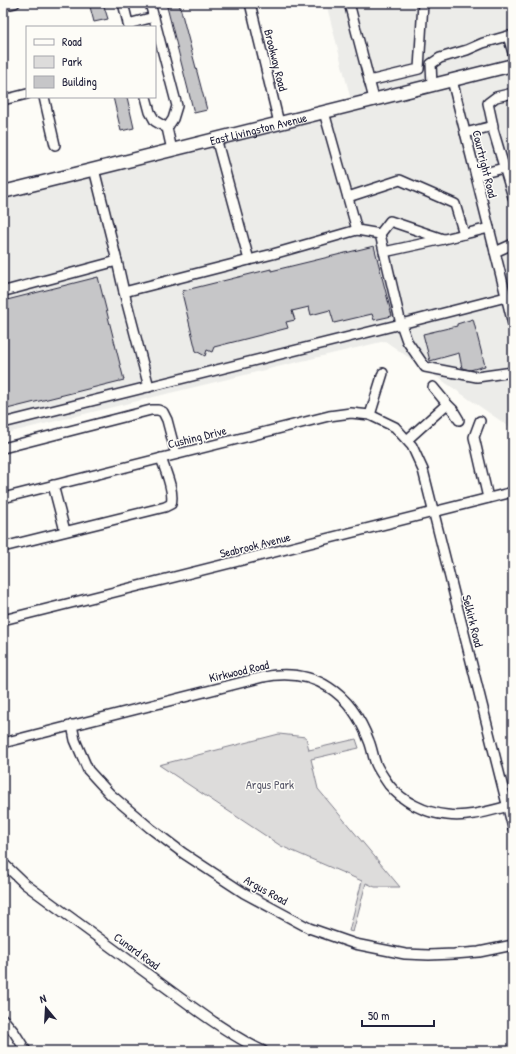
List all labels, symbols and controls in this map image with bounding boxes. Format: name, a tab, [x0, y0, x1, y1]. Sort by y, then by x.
legend	[26, 26, 156, 98]
street label: Brookway Road	[260, 27, 292, 93]
text: Road	[62, 33, 82, 50]
text: Park	[62, 53, 82, 70]
text: Building	[62, 73, 97, 90]
street label: East Livingston Avenue	[208, 108, 309, 149]
street label: Courtright Road	[468, 128, 502, 200]
street label: Cushing Drive	[166, 421, 228, 452]
street label: Seabrook Avenue	[218, 528, 292, 562]
street label: Selkirk Road	[458, 593, 488, 649]
street label: Kirkwood Road	[207, 656, 271, 686]
park label: Argus Park	[246, 776, 294, 793]
street label: Argus Road	[241, 871, 291, 909]
street label: Cunard Road	[110, 928, 164, 974]
north arrow	[26, 988, 66, 1028]
text: N	[38, 991, 48, 1006]
scale bar	[362, 1002, 434, 1028]
text: 50 m	[368, 1007, 389, 1024]

